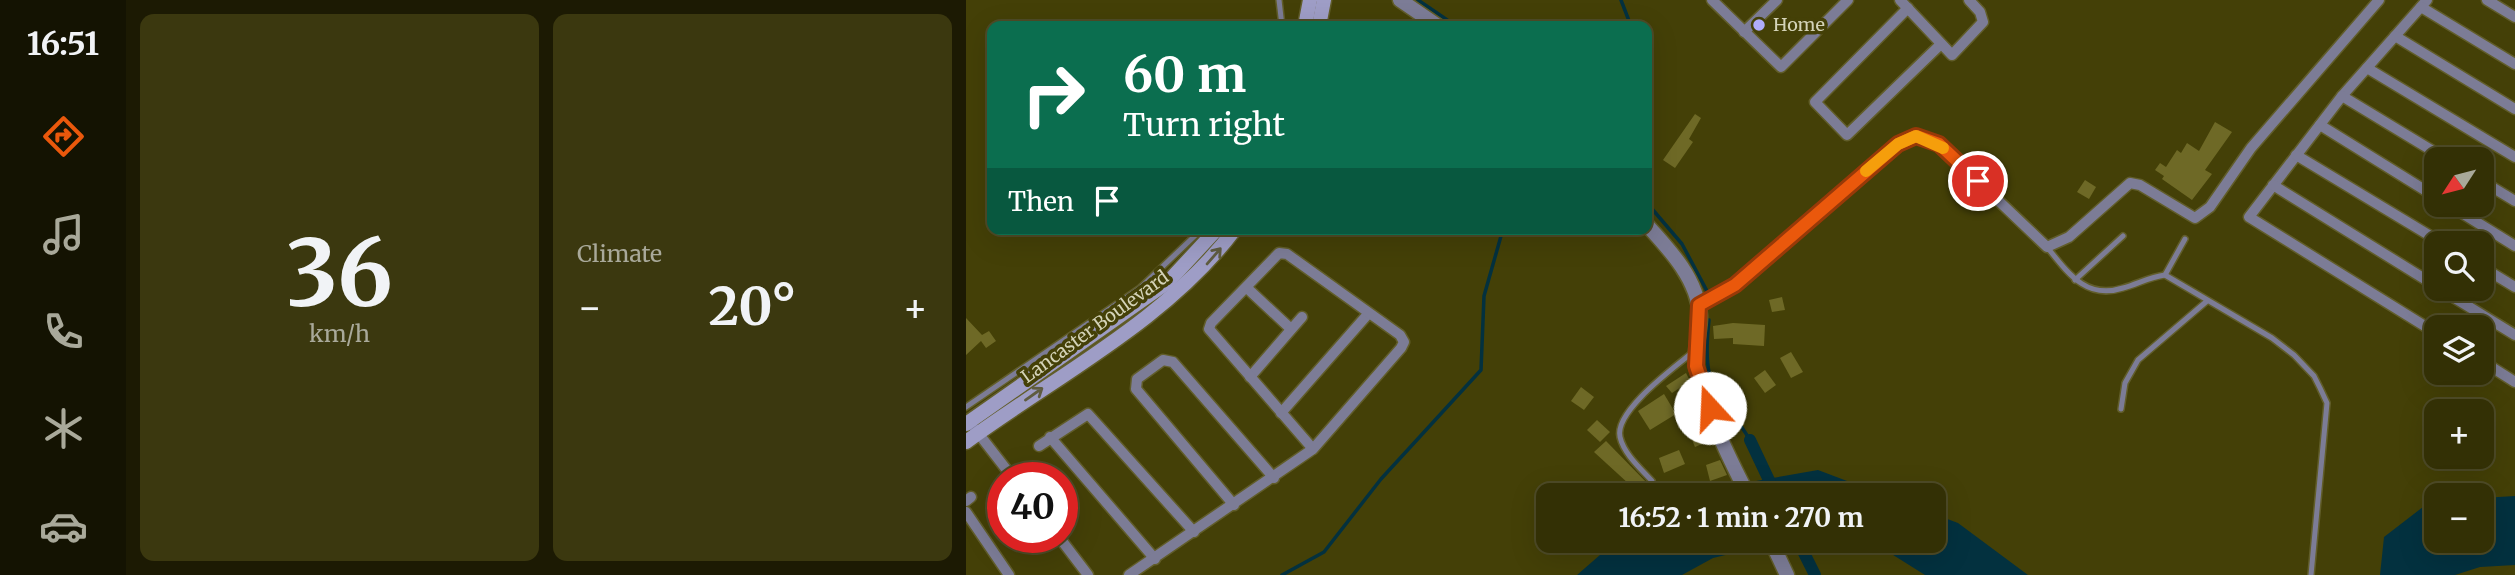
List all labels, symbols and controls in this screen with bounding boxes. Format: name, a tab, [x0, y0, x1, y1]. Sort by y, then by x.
place label: Home	[1773, 13, 1825, 36]
marker: Home	[1751, 17, 1767, 33]
text: 16:51	[27, 24, 99, 64]
text: 60 m	[1123, 44, 1246, 105]
icon: right	[1008, 49, 1099, 140]
text: Turn right	[1123, 105, 1285, 145]
icon: directions	[39, 112, 88, 161]
north arrow	[2424, 147, 2494, 217]
map controls	[2424, 147, 2494, 553]
pin	[1948, 151, 2008, 211]
icon: arrive	[1959, 162, 1997, 200]
icon: arrive	[1088, 182, 1126, 220]
text: Then	[1008, 185, 1074, 218]
icon: music	[39, 210, 88, 259]
text: 36	[286, 216, 393, 331]
button: search	[2424, 231, 2494, 301]
text: Climate	[577, 239, 662, 268]
one-way arrow	[1206, 247, 1222, 265]
street label: Lancaster Boulevard	[1016, 265, 1173, 388]
text: 20°	[708, 274, 797, 339]
text: −	[577, 284, 602, 331]
text: +	[903, 284, 928, 331]
icon: phone	[39, 307, 88, 356]
button: layers	[2424, 315, 2494, 385]
text: km/h	[309, 319, 370, 348]
position arrow	[1673, 371, 1747, 445]
one-way arrow	[1024, 387, 1043, 401]
button: +	[2424, 399, 2494, 469]
icon: climate	[39, 404, 88, 453]
speed limit sign: 40	[987, 462, 1078, 553]
button: −	[2424, 483, 2494, 553]
text: 16:52 · 1 min · 270 m	[1618, 501, 1864, 534]
icon: car	[39, 502, 88, 551]

